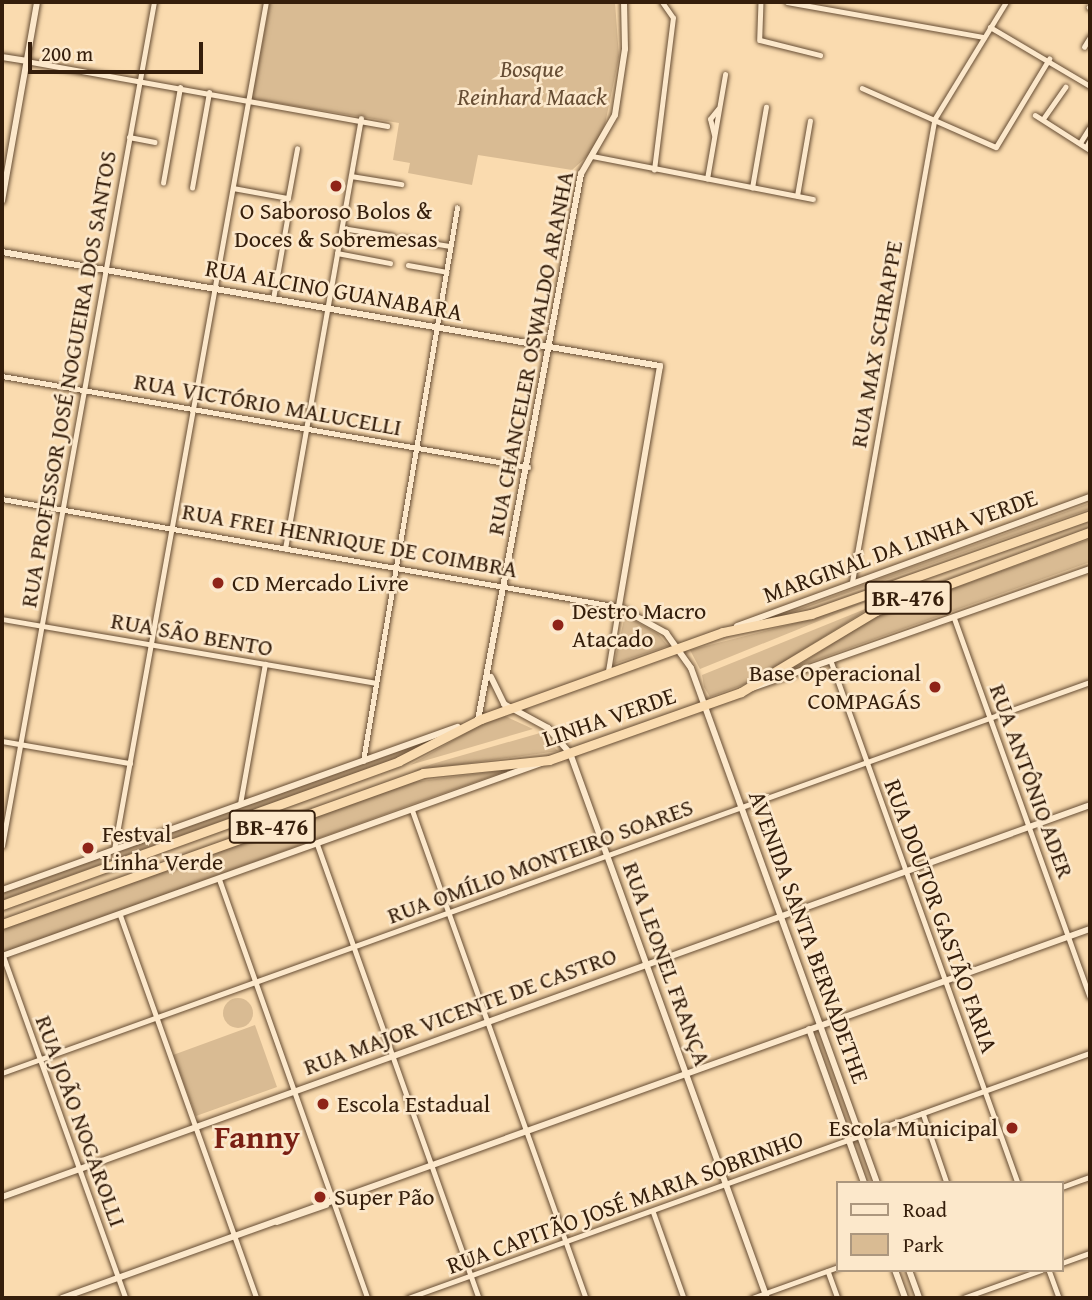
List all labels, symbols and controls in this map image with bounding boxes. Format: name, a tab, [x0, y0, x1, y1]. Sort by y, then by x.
scale bar	[32, 28, 206, 72]
text: 200 m	[41, 38, 93, 69]
park label: Bosque Reinhard Maack	[457, 55, 607, 111]
street label: RUA PROFESSOR JOSÉ NOGUEIRA DOS SANTOS	[14, 148, 122, 610]
street label: RUA CHANCELER OSWALDO ARANHA	[481, 169, 579, 537]
marker: O Saboroso Bolos & Doces & Sobremesas	[328, 178, 344, 194]
place label: O Saboroso Bolos & Doces & Sobremesas	[234, 197, 438, 253]
street label: RUA MAX SCHRAPPE	[844, 238, 908, 450]
street label: RUA ALCINO GUANABARA	[203, 253, 465, 327]
street label: RUA VICTÓRIO MALUCELLI	[132, 366, 404, 442]
street label: MARGINAL DA LINHA VERDE	[759, 483, 1041, 609]
street label: RUA FREI HENRIQUE DE COIMBRA	[180, 496, 520, 584]
place label: CD Mercado Livre	[232, 569, 409, 597]
marker: CD Mercado Livre	[210, 575, 226, 591]
road number: BR-476	[864, 578, 952, 618]
place label: Destro Macro Atacado	[572, 597, 706, 653]
street label: RUA SÃO BENTO	[109, 606, 275, 662]
marker: Destro Macro Atacado	[550, 617, 566, 633]
place label: Base Operacional COMPAGÁS	[749, 659, 921, 715]
marker: Base Operacional COMPAGÁS	[927, 679, 943, 695]
street label: RUA ANTÔNIO ADER	[983, 680, 1081, 882]
street label: LINHA VERDE	[539, 681, 679, 753]
street label: RUA DOUTOR GASTÃO FARIA	[878, 775, 1004, 1057]
street label: AVENIDA SANTA BERNADETHE	[743, 787, 875, 1087]
street label: RUA OMÍLIO MONTEIRO SOARES	[383, 792, 697, 930]
road number: BR-476	[228, 807, 316, 846]
place label: Festval Linha Verde	[102, 820, 223, 876]
marker: Festval Linha Verde	[80, 840, 96, 856]
street label: RUA LEONEL FRANÇA	[617, 858, 717, 1070]
street label: RUA MAJOR VICENTE DE CASTRO	[300, 941, 620, 1081]
street label: RUA JOÃO NOGAROLLI	[29, 1011, 133, 1231]
place label: Escola Estadual	[337, 1090, 490, 1118]
marker: Escola Estadual	[315, 1096, 331, 1112]
place label: Escola Municipal	[829, 1114, 998, 1142]
district label: Fanny	[214, 1118, 300, 1156]
marker: Escola Municipal	[1004, 1120, 1020, 1136]
street label: RUA CAPITÃO JOSÉ MARIA SOBRINHO	[443, 1124, 807, 1280]
legend	[836, 1181, 1064, 1272]
place label: Super Pão	[334, 1183, 435, 1211]
marker: Super Pão	[312, 1189, 328, 1205]
text: Road	[903, 1194, 947, 1225]
text: Park	[903, 1229, 944, 1260]

